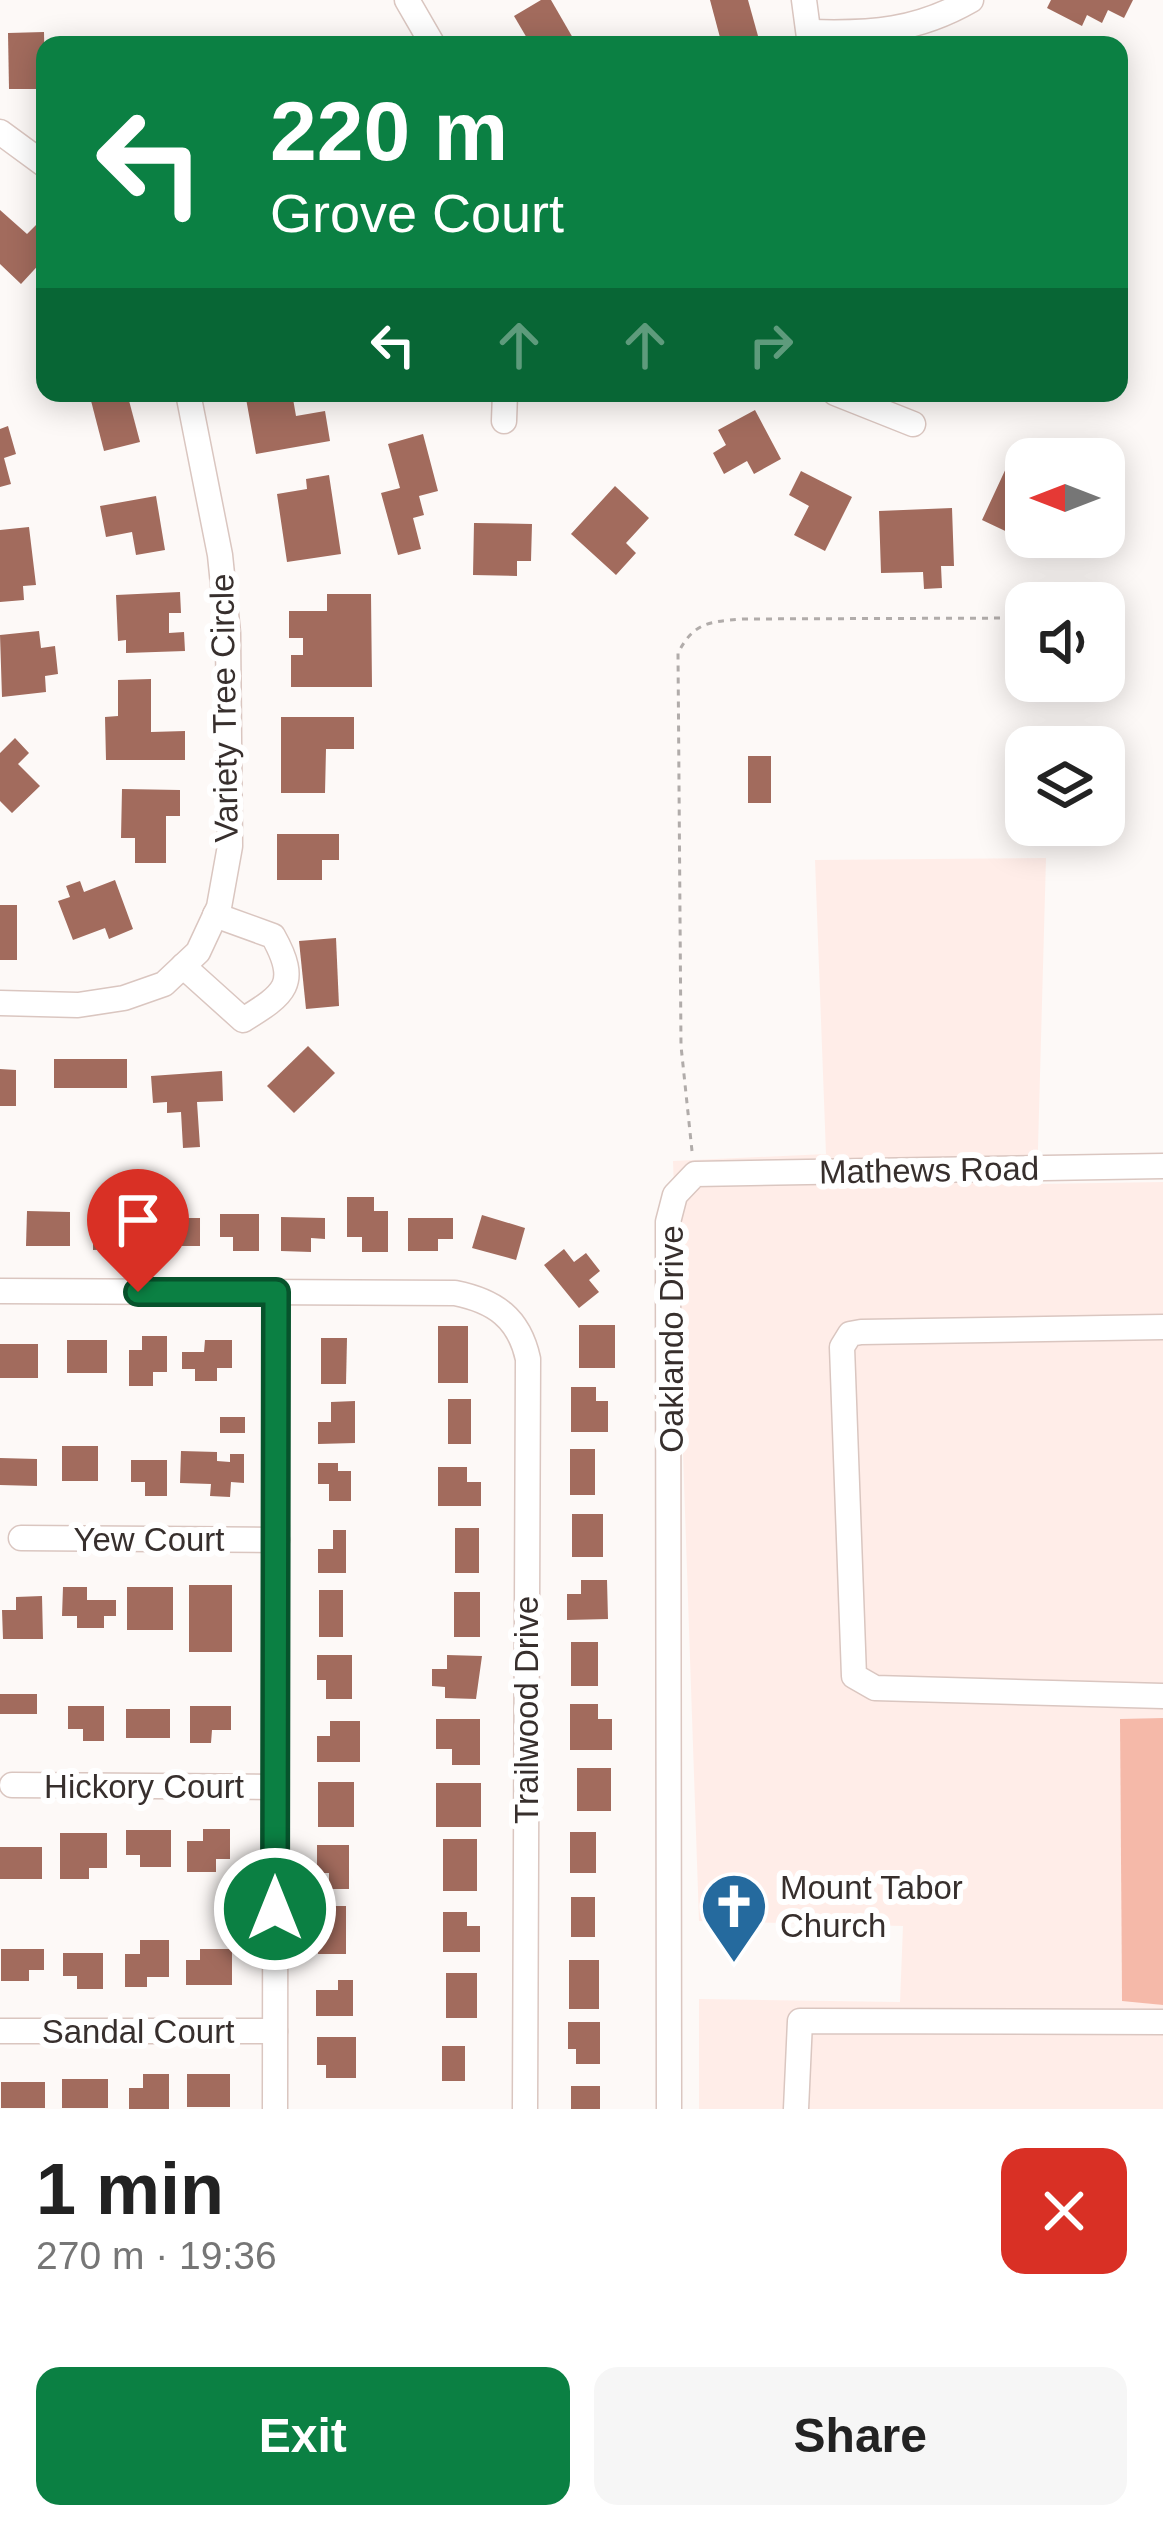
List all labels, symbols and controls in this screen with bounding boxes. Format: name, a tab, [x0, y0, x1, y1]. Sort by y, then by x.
icon: left	[72, 84, 228, 240]
text: 220 m	[270, 84, 508, 178]
text: Grove Court	[270, 183, 564, 243]
icon: left	[360, 312, 426, 378]
icon: ahead	[486, 312, 552, 378]
icon: ahead	[612, 312, 678, 378]
icon: right	[738, 312, 804, 378]
north arrow	[1005, 438, 1125, 558]
map controls	[1005, 438, 1125, 846]
street label: Variety Tree Circle	[203, 573, 245, 843]
button: sound	[1005, 582, 1125, 702]
button: layers	[1005, 726, 1125, 846]
street label: Mathews Road	[819, 1150, 1039, 1190]
pin	[87, 1169, 189, 1292]
icon: arrive	[105, 1187, 171, 1253]
street label: Oaklando Drive	[653, 1225, 690, 1453]
street label: Yew Court	[73, 1521, 225, 1558]
street label: Trailwood Drive	[508, 1596, 545, 1824]
street label: Hickory Court	[44, 1768, 244, 1805]
position arrow	[212, 1846, 338, 1972]
place label: Mount Tabor Church	[780, 1869, 963, 1944]
church icon: Mount Tabor Church	[699, 1871, 769, 1965]
street label: Sandal Court	[42, 2013, 234, 2050]
button: close	[1001, 2148, 1127, 2274]
text: 1 min	[36, 2149, 224, 2229]
text: 270 m · 19:36	[36, 2234, 277, 2277]
button: Exit	[36, 2367, 570, 2505]
button: Share	[594, 2367, 1127, 2505]

